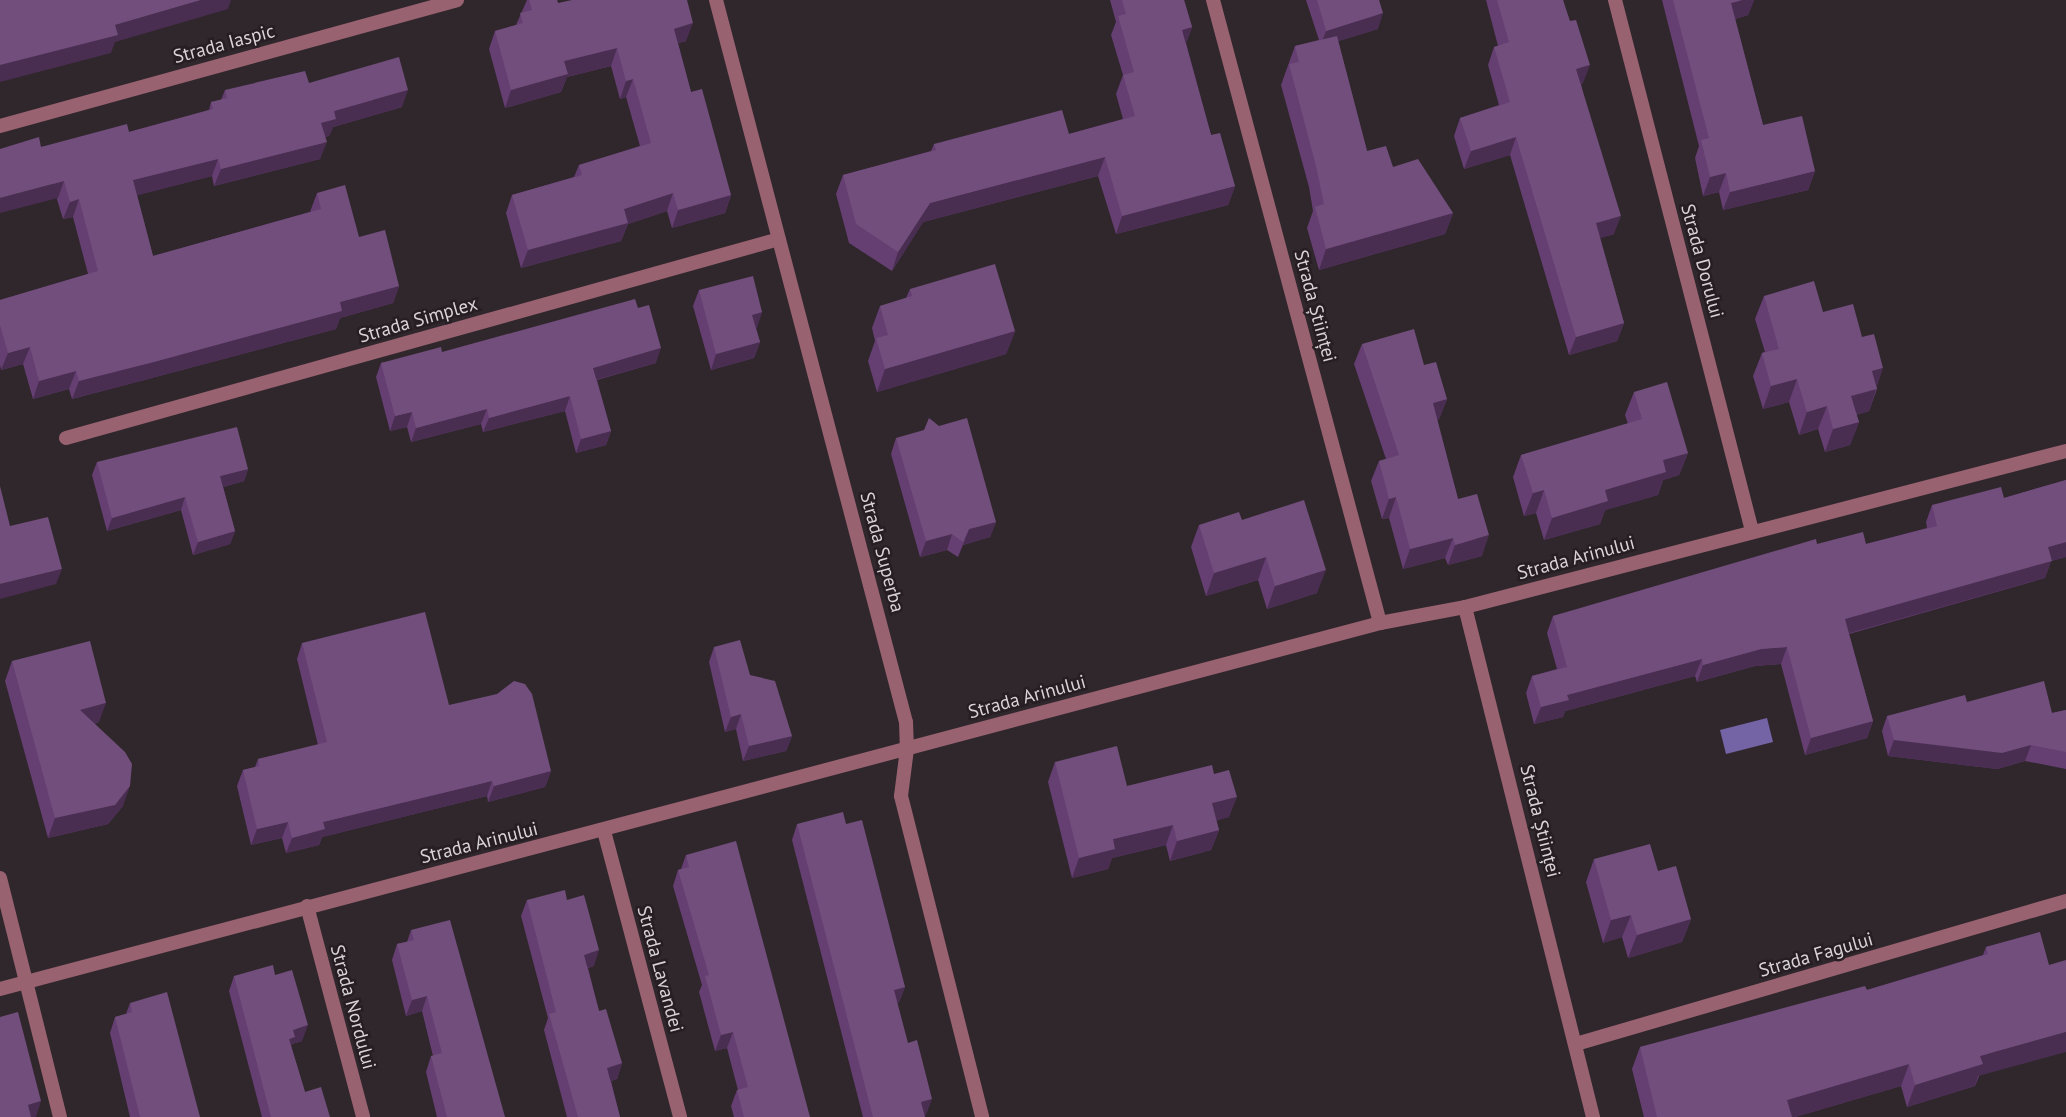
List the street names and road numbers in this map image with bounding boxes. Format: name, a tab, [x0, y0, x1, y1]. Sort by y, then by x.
street label: Strada Iaspic	[171, 20, 277, 68]
street label: Strada Dorului	[1676, 201, 1728, 321]
street label: Strada Științei	[1289, 247, 1341, 365]
street label: Strada Simplex	[356, 292, 480, 348]
street label: Strada Superba	[855, 489, 909, 615]
street label: Strada Arinului	[1514, 531, 1638, 585]
street label: Strada Arinului	[965, 670, 1089, 724]
street label: Strada Științei	[1515, 762, 1565, 880]
street label: Strada Arinului	[417, 817, 541, 869]
street label: Strada Lavandei	[632, 903, 688, 1035]
street label: Strada Fagului	[1756, 928, 1876, 982]
street label: Strada Nordului	[325, 942, 381, 1072]

